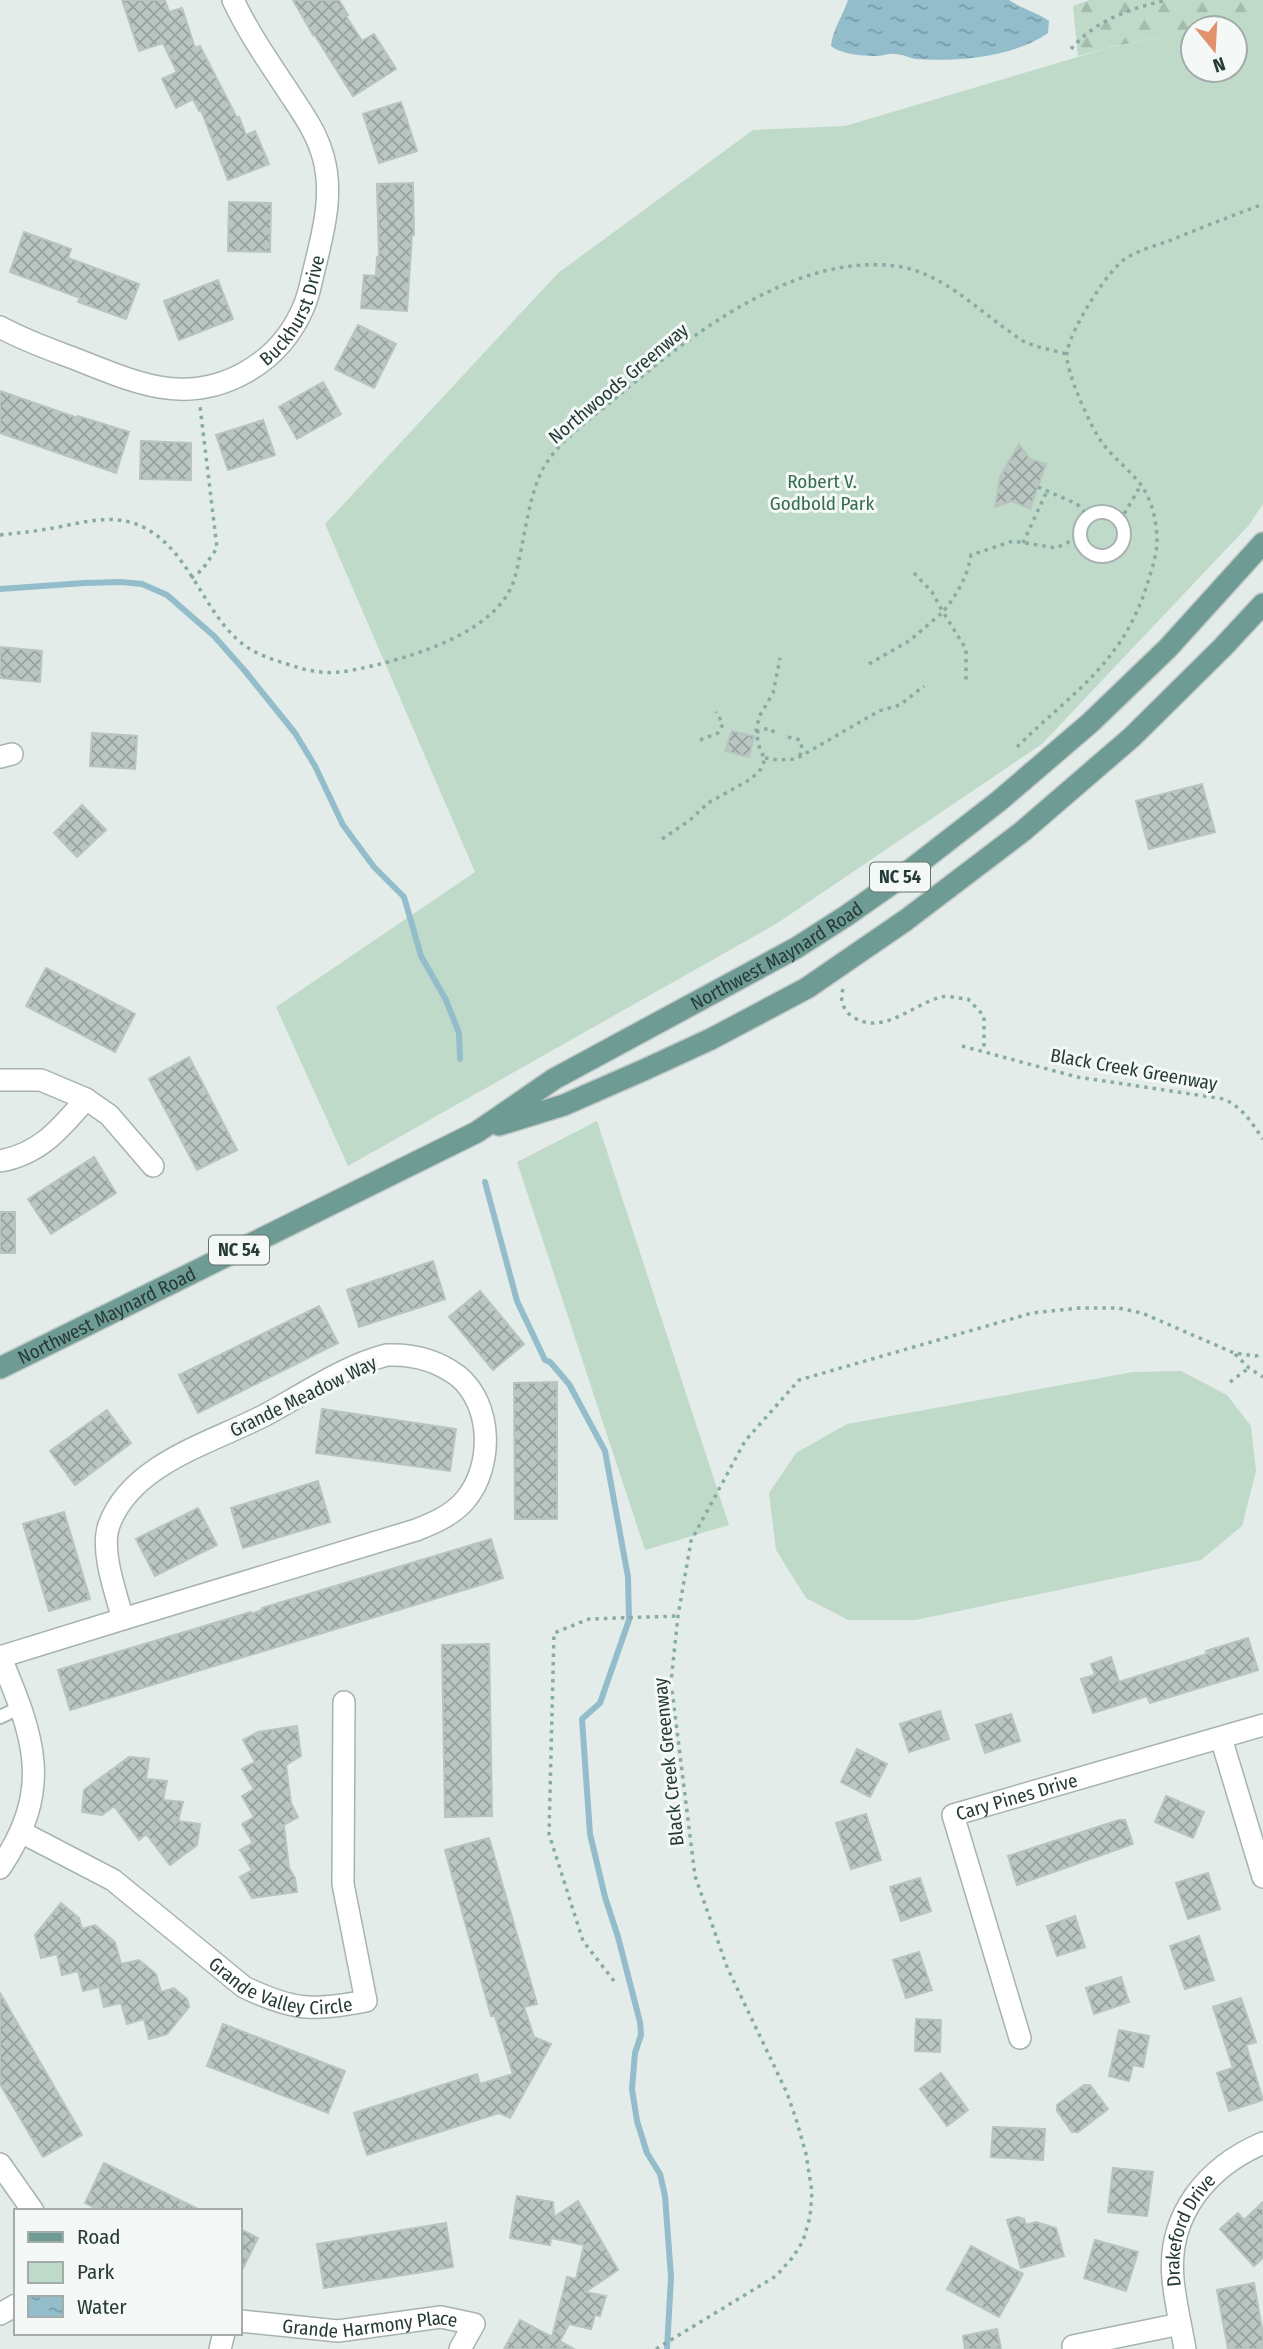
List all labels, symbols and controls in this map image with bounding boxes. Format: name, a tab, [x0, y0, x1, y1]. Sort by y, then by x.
north arrow	[1179, 14, 1249, 84]
text: N	[1210, 52, 1228, 77]
street label: Buckhurst Drive	[255, 253, 329, 371]
street label: Northwoods Greenway	[544, 318, 693, 448]
park label: Robert V. Godbold Park	[770, 470, 874, 515]
road number: NC 54	[870, 862, 930, 892]
street label: Northwest Maynard Road	[686, 897, 867, 1015]
street label: Black Creek Greenway	[1049, 1043, 1220, 1096]
road number: NC 54	[209, 1236, 269, 1265]
street label: Northwest Maynard Road	[14, 1262, 200, 1369]
street label: Grande Meadow Way	[226, 1351, 381, 1442]
street label: Black Creek Greenway	[648, 1676, 689, 1847]
street label: Cary Pines Drive	[953, 1769, 1080, 1826]
street label: Grande Valley Circle	[204, 1952, 354, 2019]
street label: Drakeford Drive	[1161, 2169, 1220, 2288]
legend	[14, 2209, 242, 2335]
text: Road	[77, 2224, 121, 2250]
text: Park	[77, 2259, 115, 2285]
text: Water	[77, 2294, 127, 2320]
street label: Grande Harmony Place	[281, 2306, 460, 2343]

